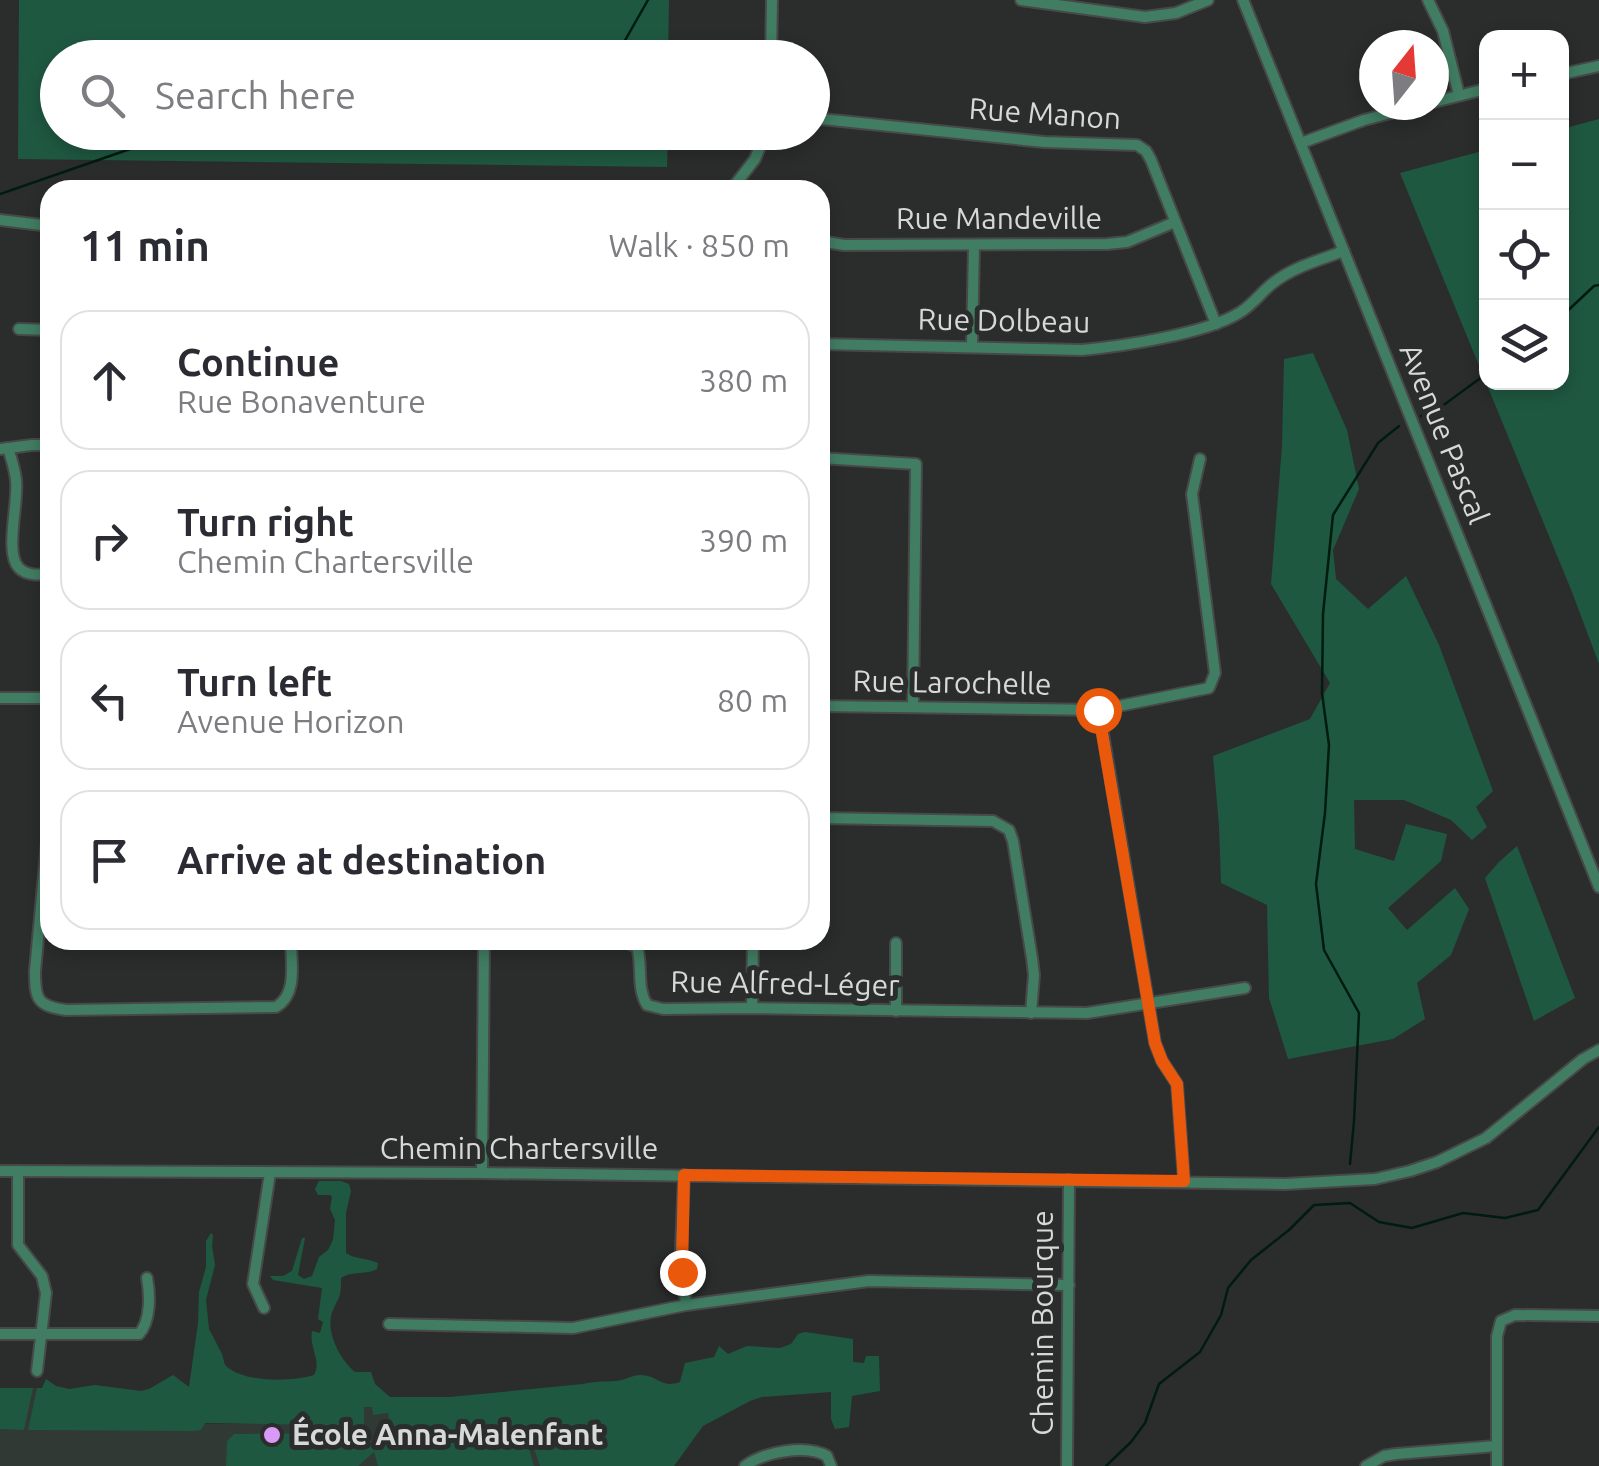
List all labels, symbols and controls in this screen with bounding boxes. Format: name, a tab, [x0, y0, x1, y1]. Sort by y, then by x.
north arrow	[1359, 30, 1449, 120]
map controls	[1479, 30, 1569, 390]
button: +	[1479, 30, 1569, 120]
search box	[40, 40, 830, 150]
icon: search	[75, 68, 130, 123]
text: Search here	[155, 74, 356, 116]
street label: Rue Manon	[968, 91, 1122, 135]
button: −	[1479, 120, 1569, 210]
street label: Rue Mandeville	[896, 201, 1102, 235]
button: locate	[1479, 210, 1569, 300]
text: 11 min	[80, 222, 210, 269]
text: Walk · 850 m	[608, 227, 790, 263]
button: layers	[1479, 300, 1569, 390]
street label: Rue Dolbeau	[917, 301, 1091, 339]
street label: Avenue Pascal	[1393, 339, 1497, 529]
text: Continue	[177, 341, 339, 383]
icon: ahead	[82, 353, 137, 408]
text: 380 m	[699, 362, 788, 398]
text: Rue Bonaventure	[177, 383, 426, 419]
text: Turn right	[177, 501, 354, 543]
icon: right	[82, 513, 137, 568]
text: 390 m	[699, 522, 788, 558]
text: Chemin Chartersville	[177, 543, 474, 579]
text: Turn left	[177, 661, 332, 703]
street label: Rue Larochelle	[852, 663, 1052, 701]
icon: left	[82, 673, 137, 728]
text: 80 m	[717, 682, 788, 718]
route start	[1076, 688, 1122, 734]
text: Avenue Horizon	[177, 703, 404, 739]
icon: arrive	[82, 833, 137, 888]
text: Arrive at destination	[177, 839, 546, 881]
street label: Rue Alfred-Léger	[670, 964, 901, 1002]
street label: Chemin Chartersville	[380, 1131, 658, 1165]
street label: Chemin Bourque	[1025, 1210, 1059, 1436]
route end	[660, 1250, 706, 1296]
place label: École Anna-Malenfant	[292, 1416, 603, 1451]
marker: École Anna-Malenfant	[261, 1424, 283, 1446]

